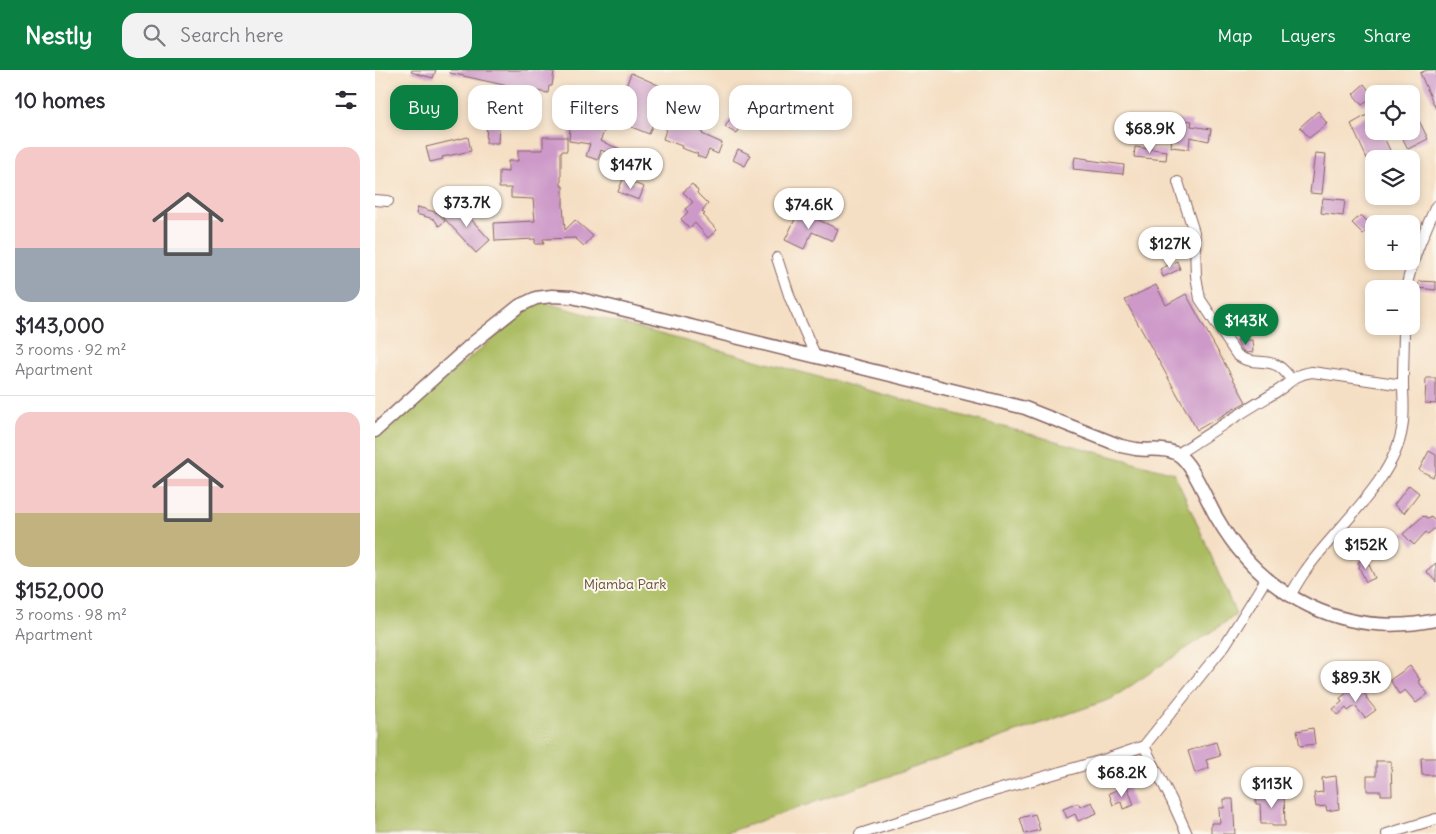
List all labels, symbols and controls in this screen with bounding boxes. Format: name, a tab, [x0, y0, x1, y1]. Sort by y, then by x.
search box	[122, 13, 472, 58]
text: Nestly	[25, 20, 92, 50]
icon: search	[140, 21, 168, 49]
text: Search here	[180, 23, 283, 47]
text: Map	[1217, 24, 1252, 47]
text: Layers	[1280, 24, 1336, 47]
text: Share	[1364, 24, 1411, 47]
chip: Buy	[390, 85, 458, 130]
chip: Rent	[468, 85, 542, 130]
chip: Filters	[552, 85, 637, 130]
chip: New	[647, 85, 719, 130]
chip: Apartment	[729, 85, 852, 130]
map controls	[1365, 85, 1420, 335]
button: locate	[1365, 85, 1420, 140]
icon: filters	[332, 86, 360, 114]
text: 10 homes	[15, 87, 105, 114]
pin: $68.9K	[1109, 112, 1191, 154]
text: $68.9K	[1125, 118, 1175, 138]
pin: $147K	[596, 148, 666, 190]
button: layers	[1365, 150, 1420, 205]
text: $147K	[610, 154, 652, 174]
icon: home	[143, 179, 233, 269]
pin: $73.7K	[426, 186, 508, 228]
pin: $74.6K	[768, 188, 850, 230]
text: $73.7K	[444, 192, 490, 212]
text: $74.6K	[785, 194, 833, 214]
button: +	[1365, 215, 1420, 270]
pin: $127K	[1135, 226, 1205, 269]
text: $127K	[1149, 233, 1191, 253]
button: −	[1365, 280, 1420, 335]
pin: $143K	[1211, 304, 1281, 346]
text: $143K	[1224, 310, 1268, 330]
text: $143,000	[15, 312, 105, 339]
text: 3 rooms · 92 m²	[15, 339, 127, 359]
text: Apartment	[15, 359, 93, 379]
icon: home	[143, 445, 233, 535]
pin: $152K	[1331, 528, 1401, 570]
text: $152K	[1345, 534, 1387, 554]
park label: Mjamba Park	[584, 575, 666, 593]
text: $152,000	[15, 577, 104, 604]
text: 3 rooms · 98 m²	[15, 604, 127, 624]
text: Apartment	[15, 624, 93, 644]
pin: $89.3K	[1315, 660, 1397, 703]
text: $89.3K	[1331, 667, 1381, 687]
pin: $68.2K	[1081, 756, 1163, 798]
text: $68.2K	[1097, 762, 1147, 782]
pin: $113K	[1237, 766, 1307, 809]
text: $113K	[1252, 773, 1292, 793]

